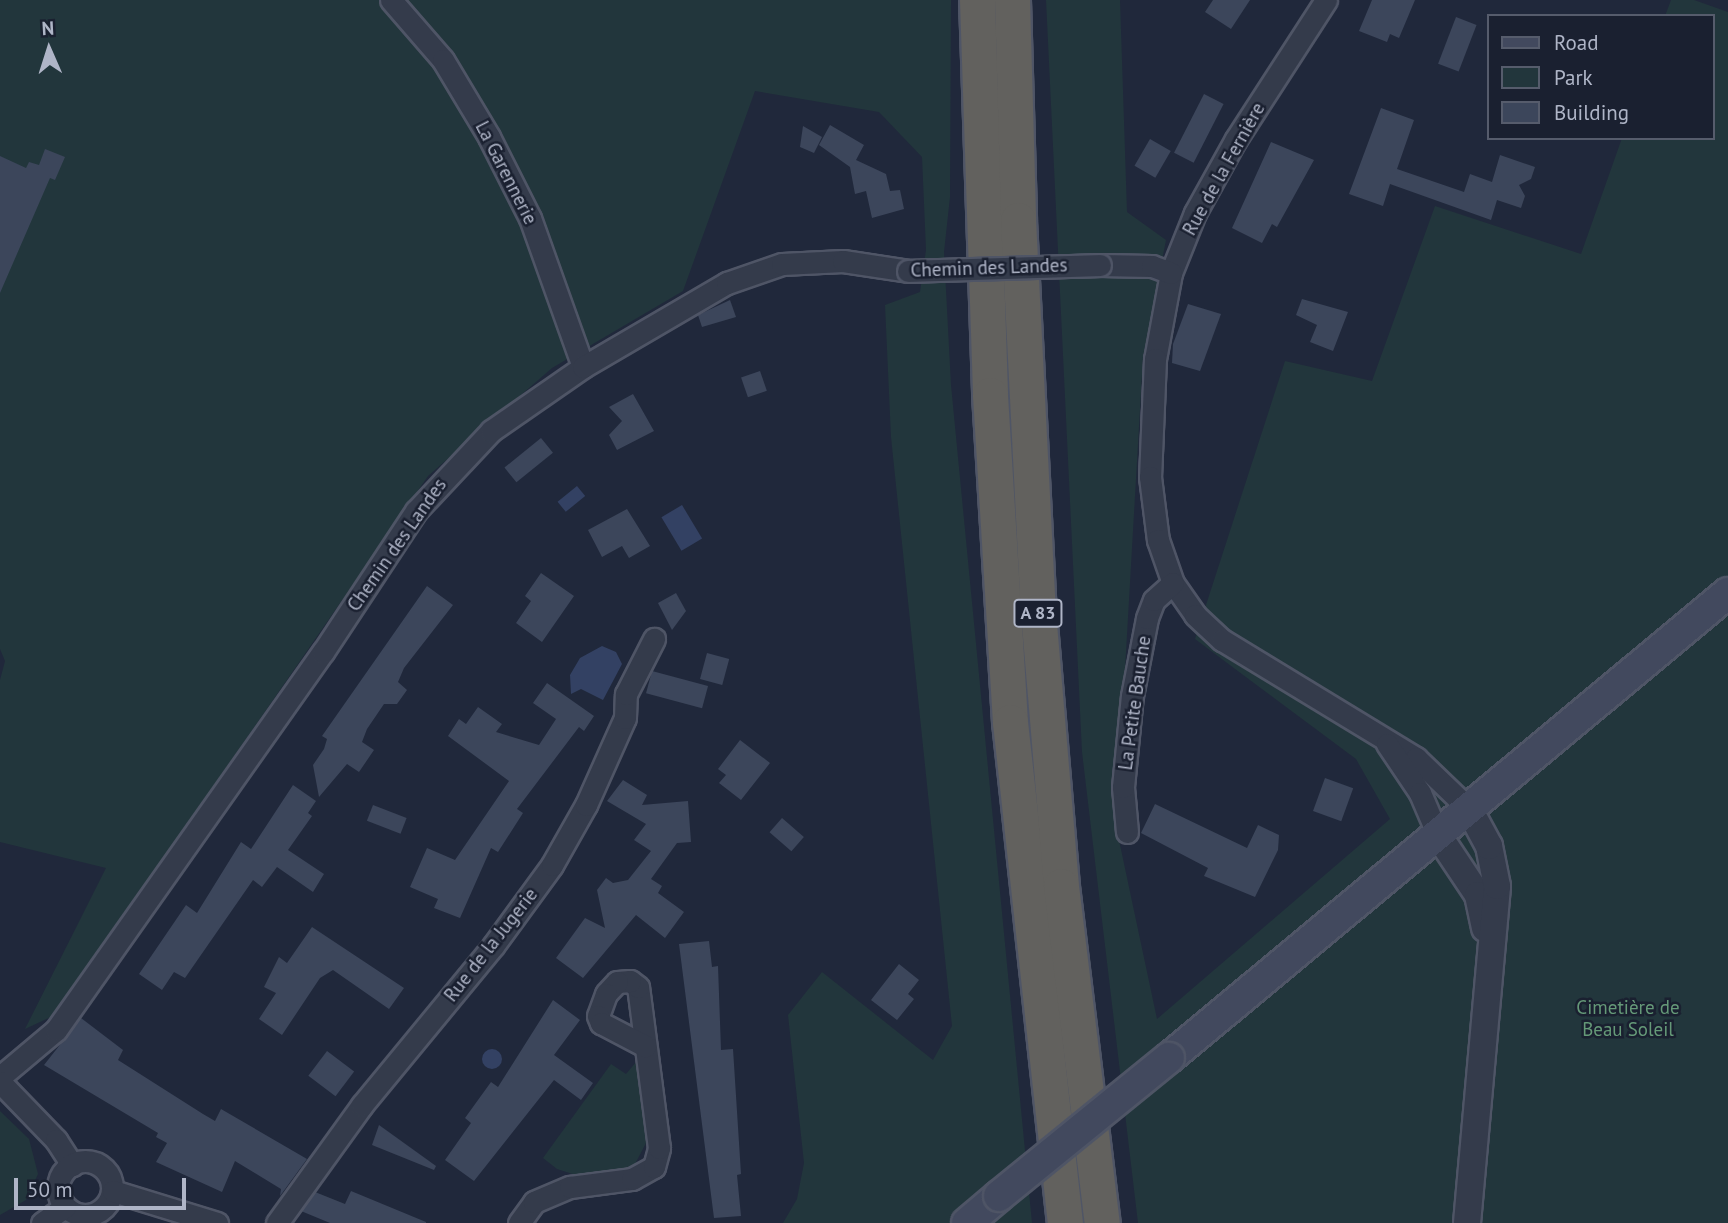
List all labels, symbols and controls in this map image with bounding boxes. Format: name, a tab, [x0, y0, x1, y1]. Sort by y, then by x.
north arrow	[14, 14, 84, 84]
legend	[1486, 14, 1714, 140]
text: N	[41, 16, 55, 40]
text: Road	[1554, 29, 1598, 56]
text: Park	[1554, 64, 1593, 91]
street label: Rue de la Fernière	[1178, 99, 1270, 239]
text: Building	[1554, 99, 1629, 126]
street label: La Garennerie	[470, 118, 542, 228]
street label: Chemin des Landes	[910, 254, 1068, 282]
street label: Chemin des Landes	[343, 474, 451, 616]
road number: A 83	[1012, 598, 1064, 628]
street label: La Petite Bauche	[1114, 634, 1156, 772]
street label: Rue de la Jugerie	[440, 884, 542, 1006]
park label: Cimetière de Beau Soleil	[1576, 997, 1680, 1041]
scale bar	[18, 1164, 189, 1208]
text: 50 m	[27, 1176, 73, 1203]

